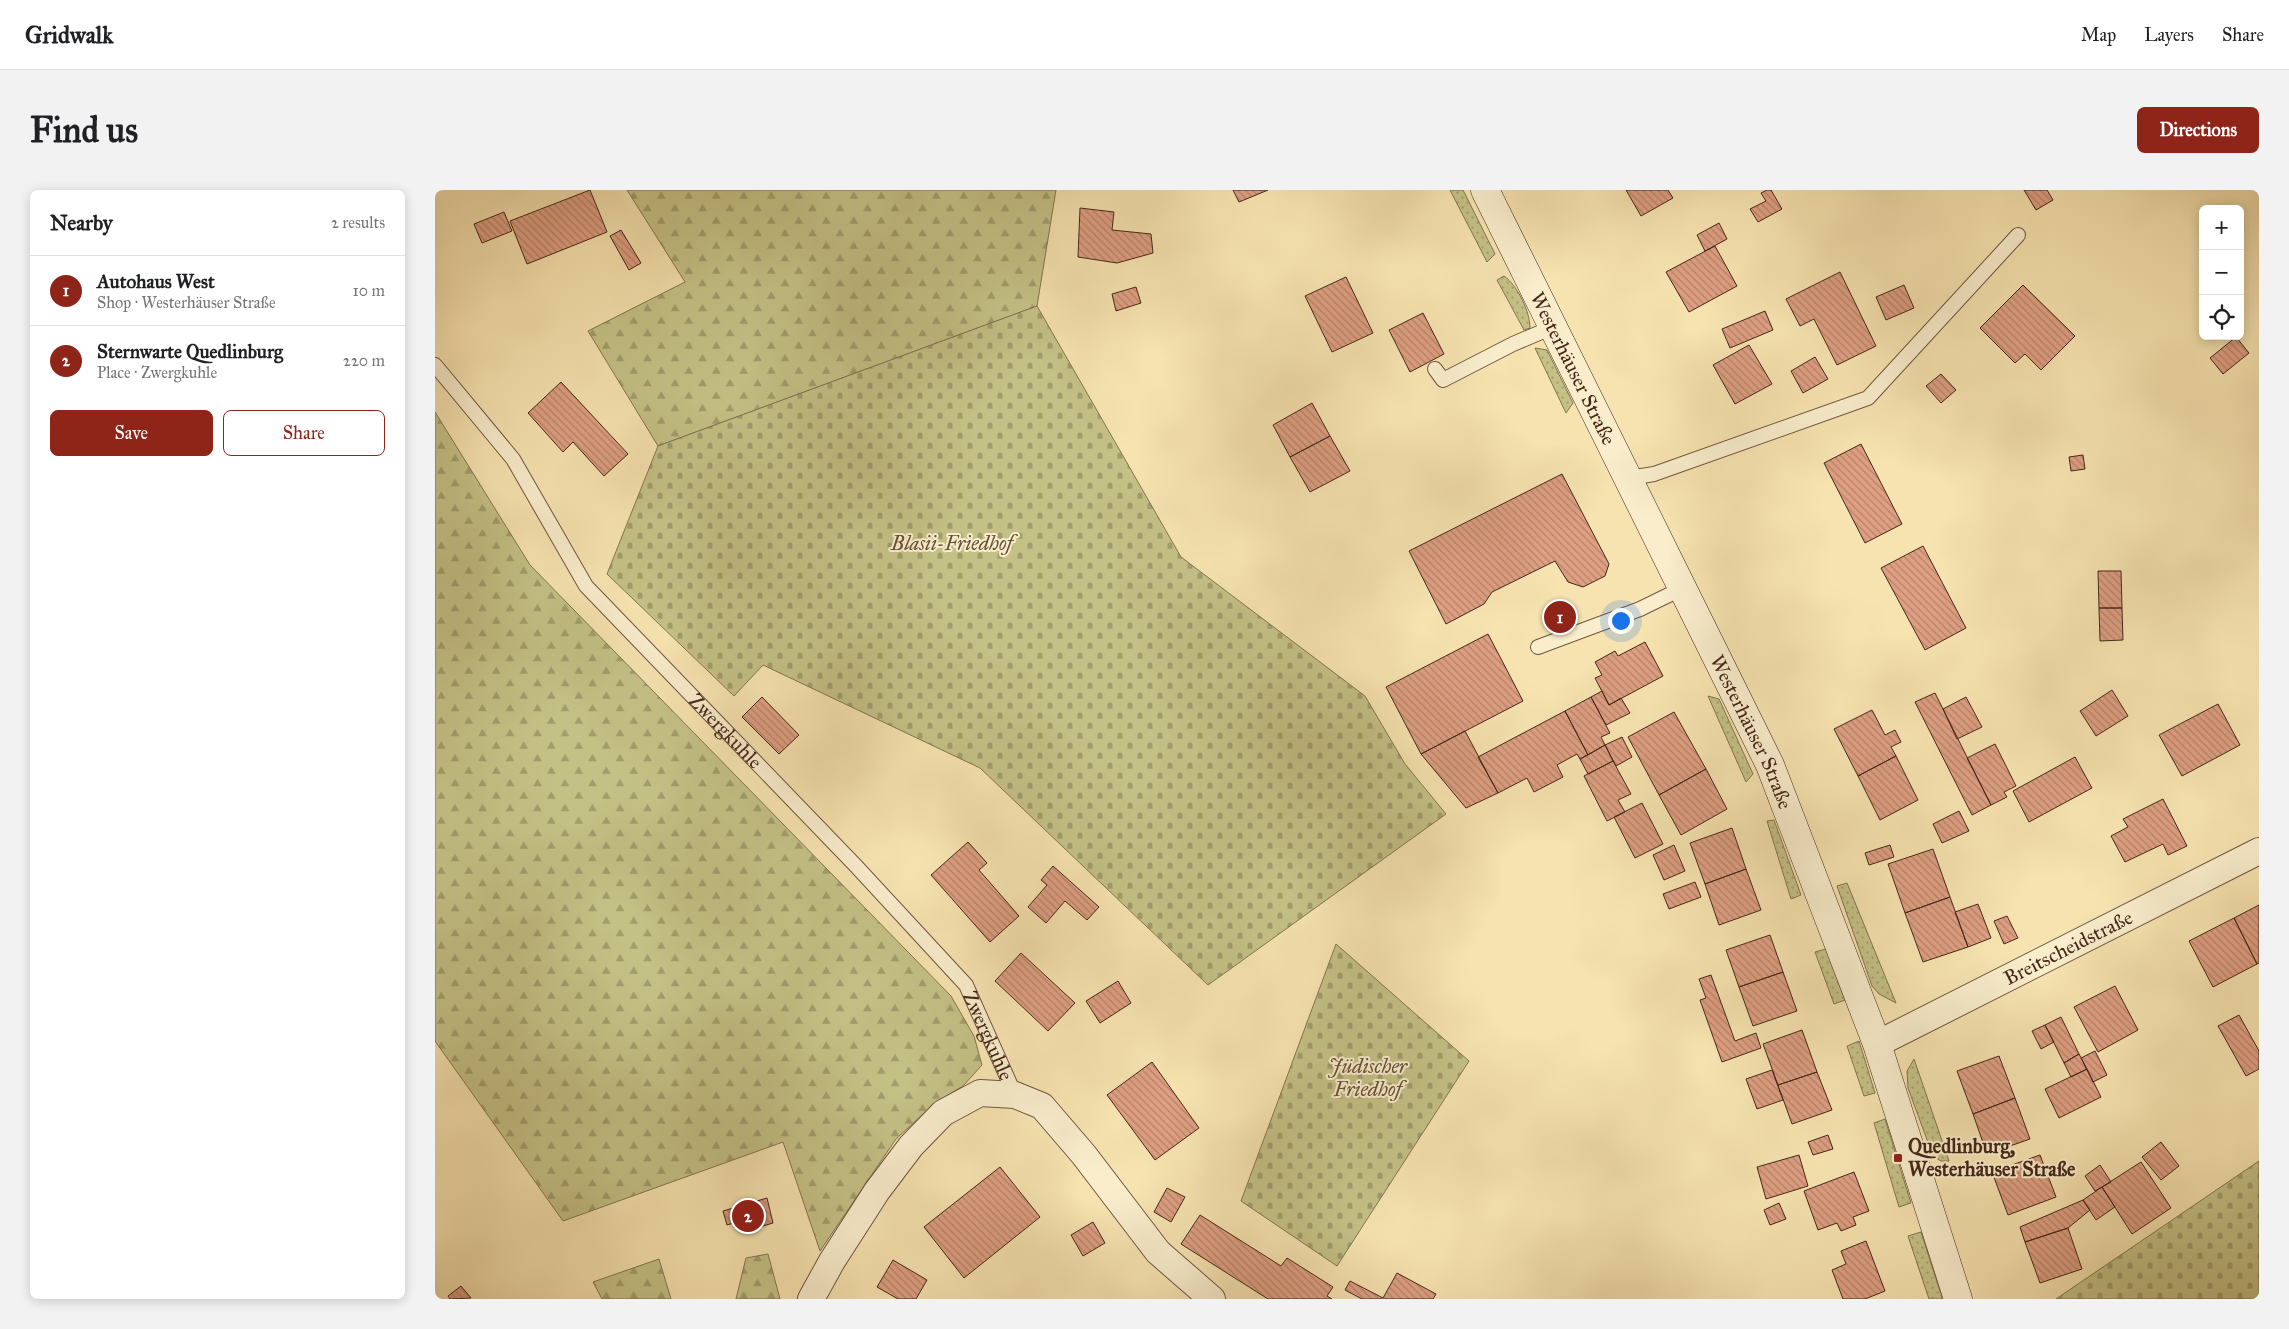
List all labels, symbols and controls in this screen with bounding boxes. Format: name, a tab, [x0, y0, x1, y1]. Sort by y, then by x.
text: Gridwalk	[25, 20, 113, 50]
text: Map	[2081, 24, 2116, 46]
text: Layers	[2144, 24, 2194, 46]
text: Share	[2222, 24, 2264, 46]
button: Directions	[2137, 107, 2259, 153]
text: Find us	[30, 109, 138, 152]
map controls	[2199, 205, 2244, 340]
button: +	[2199, 205, 2244, 250]
text: Nearby	[50, 210, 113, 236]
text: 2 results	[331, 213, 385, 232]
button: −	[2199, 250, 2244, 295]
text: Autohaus West	[97, 270, 215, 293]
text: 1	[63, 281, 69, 300]
text: 10 m	[353, 281, 385, 300]
street label: Westerhäuser Straße	[1525, 288, 1621, 449]
text: Shop · Westerhäuser Straße	[97, 293, 276, 312]
button: locate	[2199, 295, 2244, 340]
text: Sternwarte Quedlinburg	[97, 340, 283, 363]
text: 2	[62, 351, 70, 370]
text: 220 m	[343, 351, 385, 370]
text: Place · Zwergkuhle	[97, 363, 217, 382]
button: Save	[50, 410, 213, 456]
button: Share	[223, 410, 385, 456]
park label: Blasii-Friedhof	[890, 531, 1018, 555]
pin: 1	[1544, 598, 1576, 636]
your location	[1608, 608, 1634, 634]
street label: Westerhäuser Straße	[1705, 651, 1798, 812]
street label: Zwergkuhle	[684, 688, 767, 774]
street label: Breitscheidstraße	[2000, 905, 2136, 990]
street label: Zwergkuhle	[958, 987, 1019, 1084]
park label: Jüdischer Friedhof	[1328, 1054, 1409, 1101]
place label: Quedlinburg, Westerhäuser Straße	[1908, 1134, 2076, 1181]
marker: Quedlinburg, Westerhäuser Straße	[1892, 1152, 1904, 1164]
pin: 2	[732, 1197, 764, 1235]

